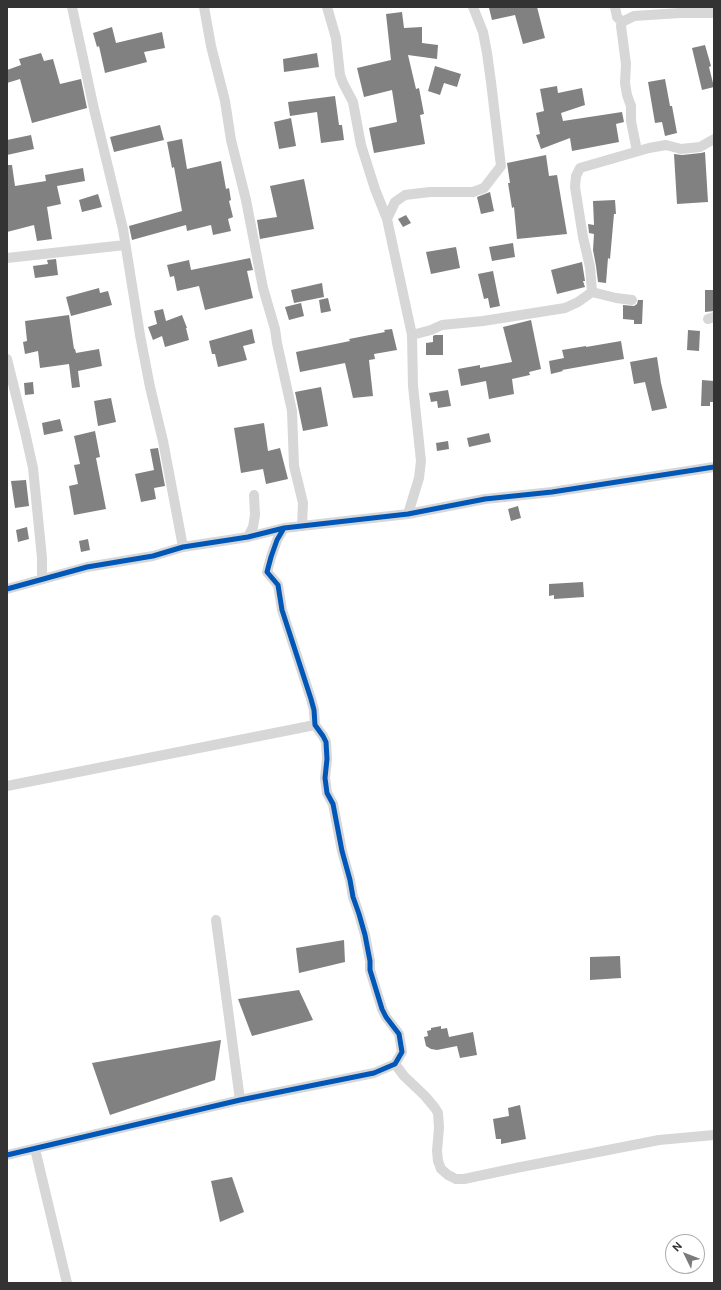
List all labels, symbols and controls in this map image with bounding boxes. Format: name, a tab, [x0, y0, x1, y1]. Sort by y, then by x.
north arrow	[665, 1234, 705, 1274]
text: N	[669, 1239, 685, 1254]

